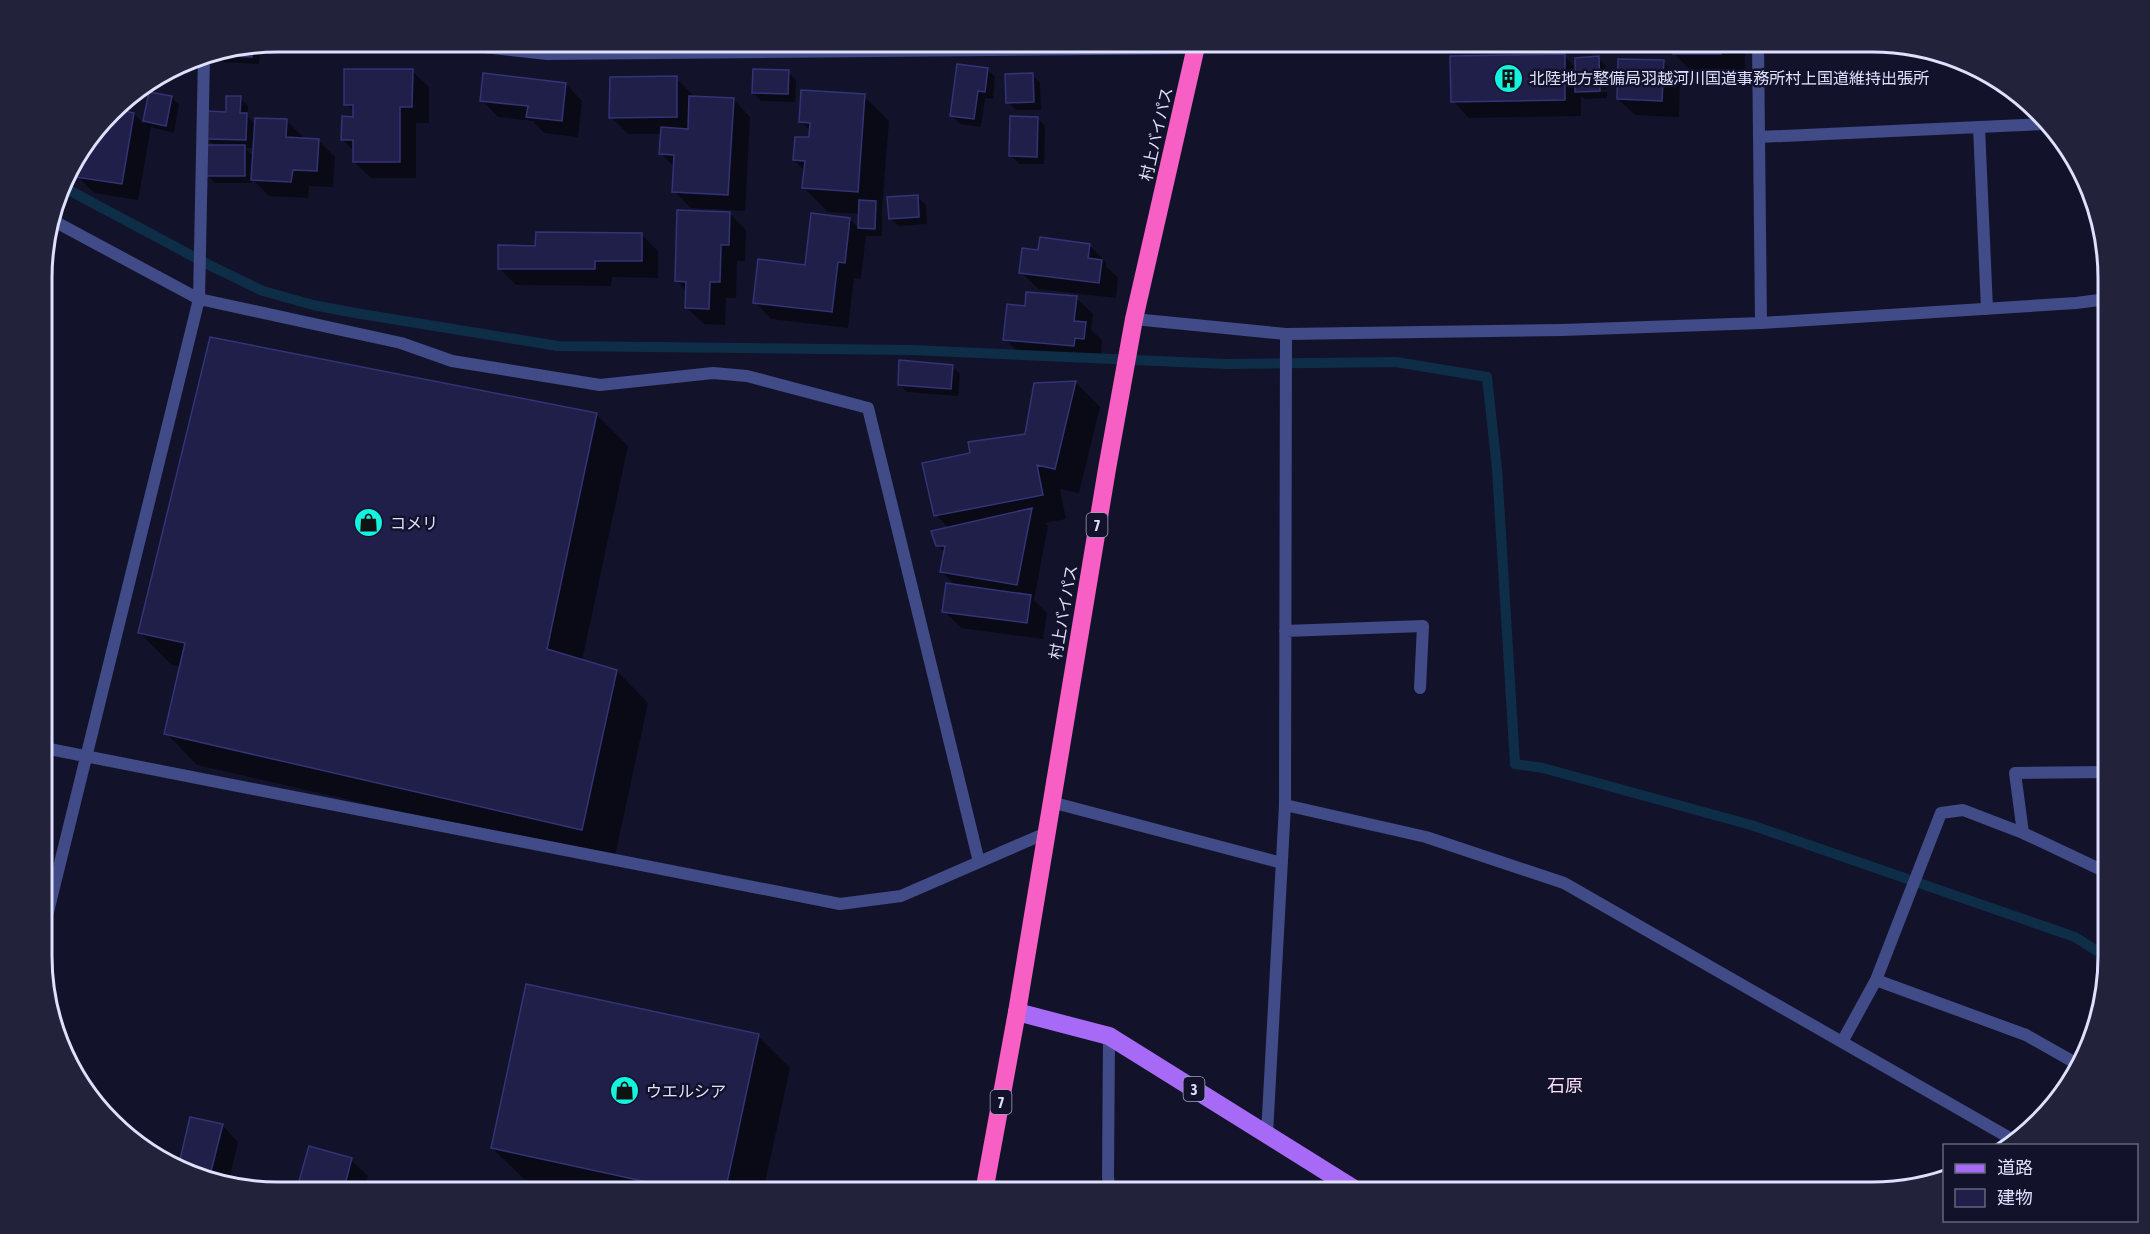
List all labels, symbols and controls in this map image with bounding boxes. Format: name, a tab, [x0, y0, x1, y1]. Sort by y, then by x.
building icon: 北陸地方整備局羽越河川国道事務所村上国道維持出張所	[1492, 62, 1524, 94]
place label: 北陸地方整備局羽越河川国道事務所村上国道維持出張所	[1529, 69, 1929, 87]
street label: 村上バイパス	[1136, 85, 1176, 183]
shop icon: コメリ	[353, 507, 385, 539]
road number: 7	[1086, 513, 1108, 537]
place label: コメリ	[390, 514, 438, 532]
street label: 村上バイパス	[1046, 563, 1080, 661]
shop icon: ウエルシア	[609, 1075, 641, 1107]
district label: 石原	[1547, 1075, 1583, 1096]
road number: 3	[1184, 1077, 1204, 1101]
place label: ウエルシア	[646, 1082, 726, 1100]
road number: 7	[990, 1090, 1012, 1114]
legend	[1943, 1144, 2138, 1222]
text: 道路	[1997, 1157, 2033, 1178]
text: 建物	[1997, 1187, 2033, 1208]

